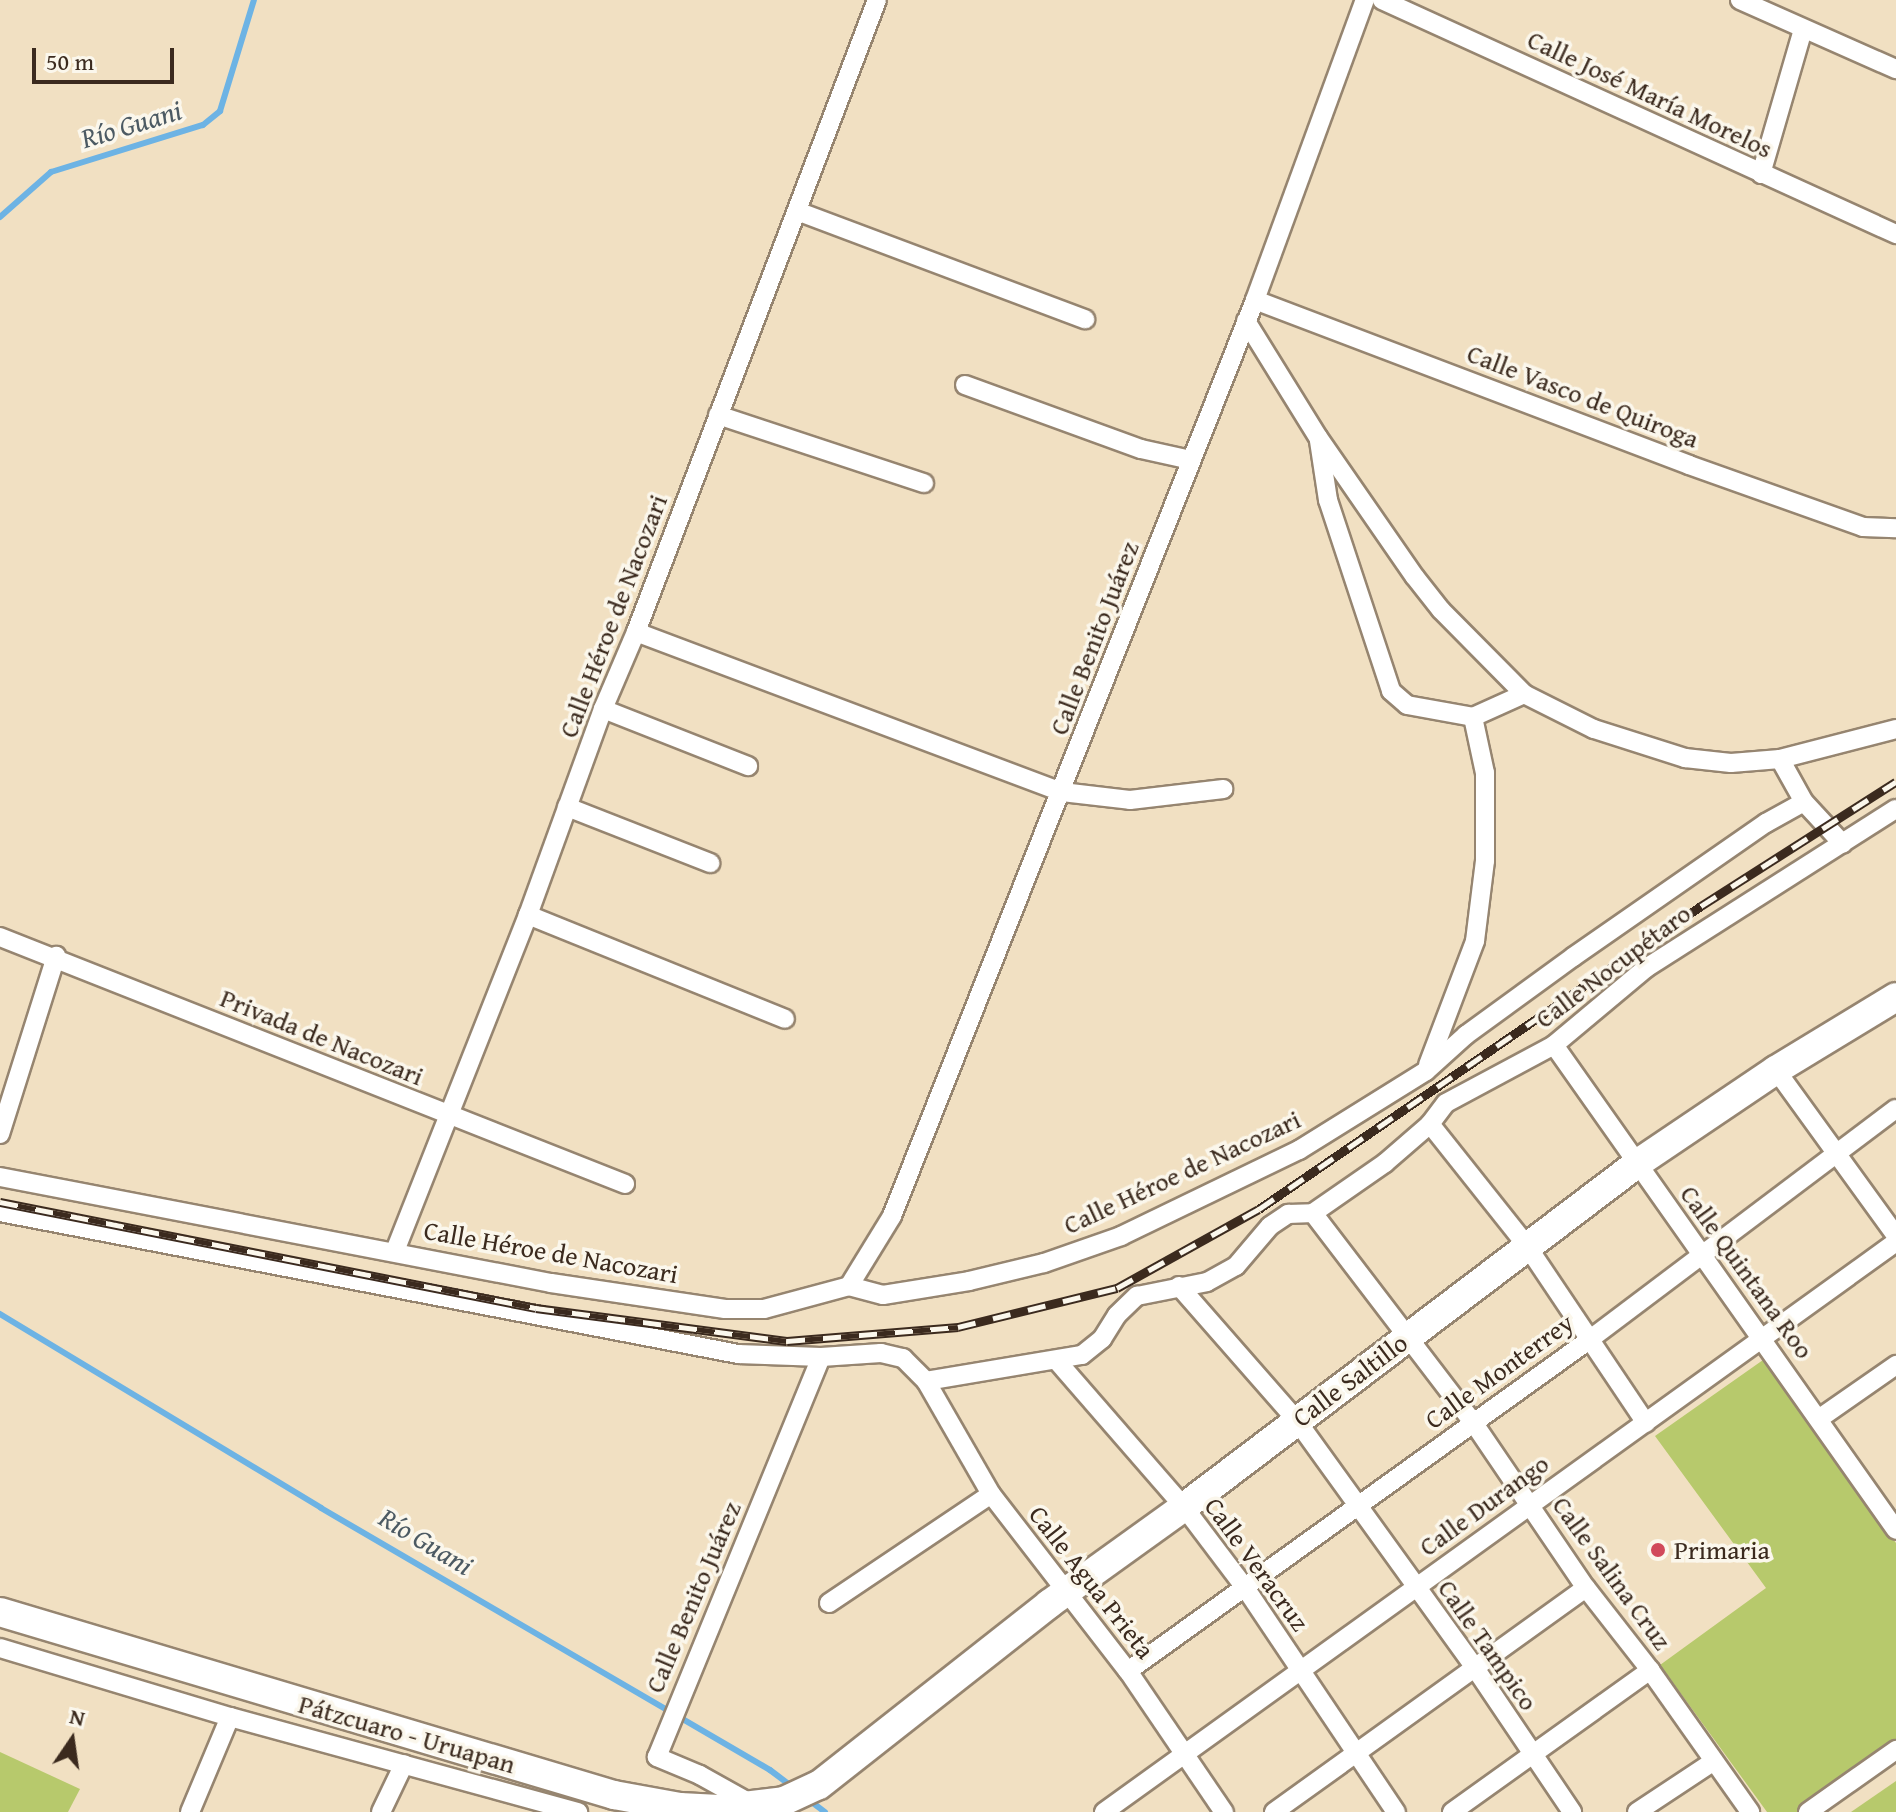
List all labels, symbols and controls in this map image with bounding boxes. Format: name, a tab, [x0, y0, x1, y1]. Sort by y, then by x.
street label: Calle José María Morelos	[1523, 24, 1777, 164]
scale bar	[36, 32, 178, 82]
text: 50 m	[46, 44, 94, 79]
water label: Río Guani	[77, 93, 185, 155]
street label: Calle Vasco de Quiroga	[1463, 337, 1703, 455]
street label: Calle Héroe de Nacozari	[552, 490, 674, 742]
street label: Calle Benito Juárez	[1043, 537, 1145, 739]
street label: Calle Nocupétaro	[1529, 898, 1697, 1034]
street label: Privada de Nacozari	[216, 982, 428, 1092]
street label: Calle Héroe de Nacozari	[1059, 1103, 1305, 1241]
street label: Calle Quintana Roo	[1674, 1179, 1820, 1365]
street label: Calle Héroe de Nacozari	[422, 1214, 680, 1290]
street label: Calle Monterrey	[1419, 1307, 1579, 1435]
street label: Calle Saltillo	[1286, 1327, 1414, 1433]
street label: Calle Durango	[1413, 1448, 1555, 1562]
street label: Calle Salina Cruz	[1546, 1490, 1678, 1656]
street label: Calle Veracruz	[1198, 1491, 1316, 1637]
street label: Calle Benito Juárez	[639, 1497, 747, 1697]
street label: Calle Agua Prieta	[1023, 1499, 1161, 1665]
water label: Río Guani	[373, 1500, 479, 1582]
place label: Primaria	[1674, 1534, 1770, 1566]
marker: Primaria	[1649, 1541, 1667, 1559]
street label: Calle Tampico	[1432, 1574, 1544, 1716]
street label: Pátzcuaro - Uruapan	[295, 1688, 519, 1780]
text: N	[67, 1699, 88, 1734]
north arrow	[32, 1700, 112, 1780]

